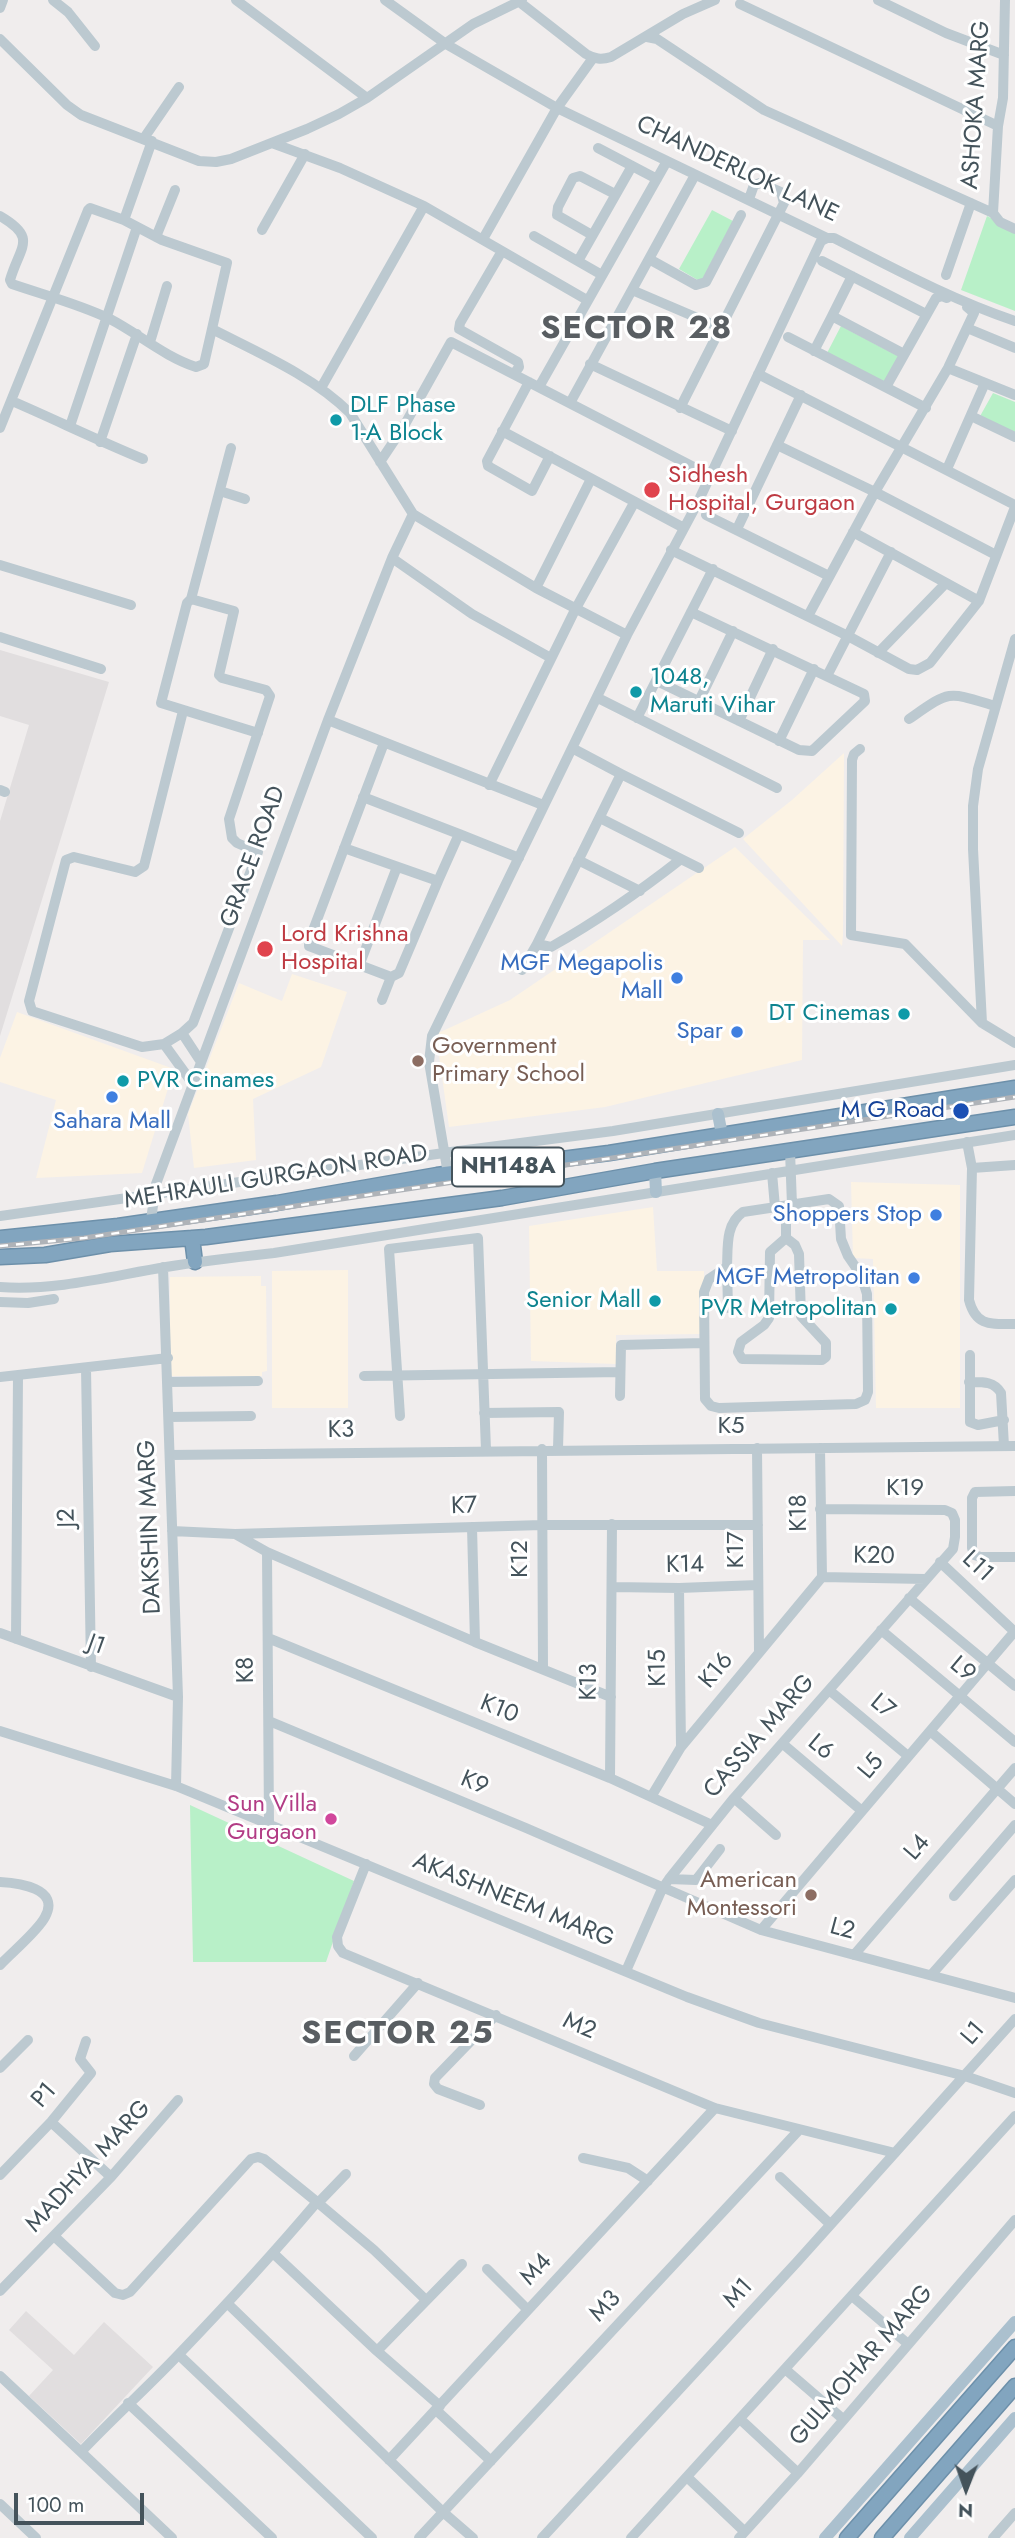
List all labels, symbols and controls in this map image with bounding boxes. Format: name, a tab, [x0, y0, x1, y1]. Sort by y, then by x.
street label: ASHOKA MARG	[957, 20, 997, 190]
street label: CHANDERLOK LANE	[631, 110, 843, 230]
district label: SECTOR 28	[542, 311, 732, 349]
place label: DLF Phase 1-A Block	[350, 392, 456, 448]
marker: DLF Phase 1-A Block	[328, 412, 344, 428]
place label: Sidhesh Hospital, Gurgaon	[668, 462, 855, 518]
marker: Sidhesh Hospital, Gurgaon	[642, 480, 662, 500]
place label: 1048, Maruti Vihar	[650, 664, 775, 720]
marker: 1048, Maruti Vihar	[628, 684, 644, 700]
street label: GRACE ROAD	[215, 783, 293, 931]
place label: Lord Krishna Hospital	[281, 921, 408, 977]
marker: Lord Krishna Hospital	[255, 939, 275, 959]
place label: MGF Megapolis Mall	[501, 950, 663, 1006]
marker: MGF Megapolis Mall	[669, 970, 685, 986]
place label: DT Cinemas	[768, 1000, 890, 1028]
marker: DT Cinemas	[896, 1006, 912, 1022]
place label: Spar	[676, 1018, 723, 1046]
marker: Spar	[729, 1024, 745, 1040]
place label: Government Primary School	[432, 1033, 585, 1089]
marker: Government Primary School	[410, 1053, 426, 1069]
place label: PVR Cinames	[137, 1067, 274, 1095]
marker: PVR Cinames	[115, 1073, 131, 1089]
marker: Sahara Mall	[104, 1089, 120, 1105]
place label: M G Road	[841, 1097, 945, 1125]
marker: M G Road	[951, 1101, 971, 1121]
place label: Sahara Mall	[53, 1108, 171, 1136]
street label: MEHRAULI GURGAON ROAD	[122, 1140, 430, 1216]
road number: NH148A	[452, 1148, 564, 1186]
place label: Shoppers Stop	[773, 1201, 922, 1229]
marker: Shoppers Stop	[928, 1207, 944, 1223]
place label: MGF Metropolitan	[716, 1264, 900, 1292]
marker: MGF Metropolitan	[906, 1270, 922, 1286]
place label: Senior Mall	[526, 1287, 641, 1315]
marker: Senior Mall	[647, 1293, 663, 1309]
place label: PVR Metropolitan	[700, 1295, 877, 1323]
marker: PVR Metropolitan	[883, 1301, 899, 1317]
street label: K5	[717, 1413, 745, 1441]
street label: K3	[327, 1416, 355, 1446]
street label: DAKSHIN MARG	[134, 1439, 168, 1615]
street label: K19	[886, 1475, 924, 1503]
street label: K7	[450, 1492, 478, 1522]
street label: K18	[785, 1494, 815, 1532]
street label: J2	[53, 1508, 83, 1528]
street label: K17	[723, 1532, 751, 1568]
street label: K12	[507, 1540, 535, 1578]
street label: K20	[853, 1542, 895, 1572]
street label: L11	[955, 1545, 999, 1589]
street label: K14	[666, 1551, 704, 1581]
street label: J1	[83, 1630, 109, 1662]
street label: K16	[694, 1647, 740, 1695]
street label: K15	[644, 1649, 674, 1687]
street label: L9	[943, 1651, 981, 1689]
street label: K8	[232, 1656, 262, 1684]
street label: K13	[575, 1663, 605, 1701]
street label: CASSIA MARG	[698, 1669, 822, 1805]
street label: L7	[864, 1688, 900, 1726]
street label: K10	[476, 1689, 522, 1731]
street label: L6	[801, 1729, 839, 1767]
street label: L5	[853, 1748, 891, 1786]
street label: K9	[456, 1765, 492, 1803]
place label: Sun Villa Gurgaon	[227, 1791, 317, 1847]
marker: Sun Villa Gurgaon	[323, 1811, 339, 1827]
street label: L4	[899, 1829, 937, 1867]
street label: AKASHNEEM MARG	[408, 1847, 618, 1955]
place label: American Montessori	[687, 1867, 797, 1923]
marker: American Montessori	[803, 1887, 819, 1903]
street label: L2	[826, 1913, 858, 1947]
street label: M2	[558, 2007, 600, 2047]
district label: SECTOR 25	[302, 2016, 494, 2054]
street label: L1	[956, 2016, 992, 2052]
street label: P1	[26, 2078, 64, 2114]
street label: MADHYA MARG	[20, 2095, 158, 2239]
street label: M4	[515, 2248, 559, 2292]
street label: M1	[718, 2273, 760, 2315]
street label: GULMOHAR MARG	[784, 2280, 940, 2452]
street label: M3	[584, 2285, 628, 2329]
north arrow	[931, 2454, 1001, 2524]
scale bar	[18, 2478, 147, 2522]
text: 100 m	[27, 2490, 84, 2520]
text: N	[958, 2497, 973, 2524]

